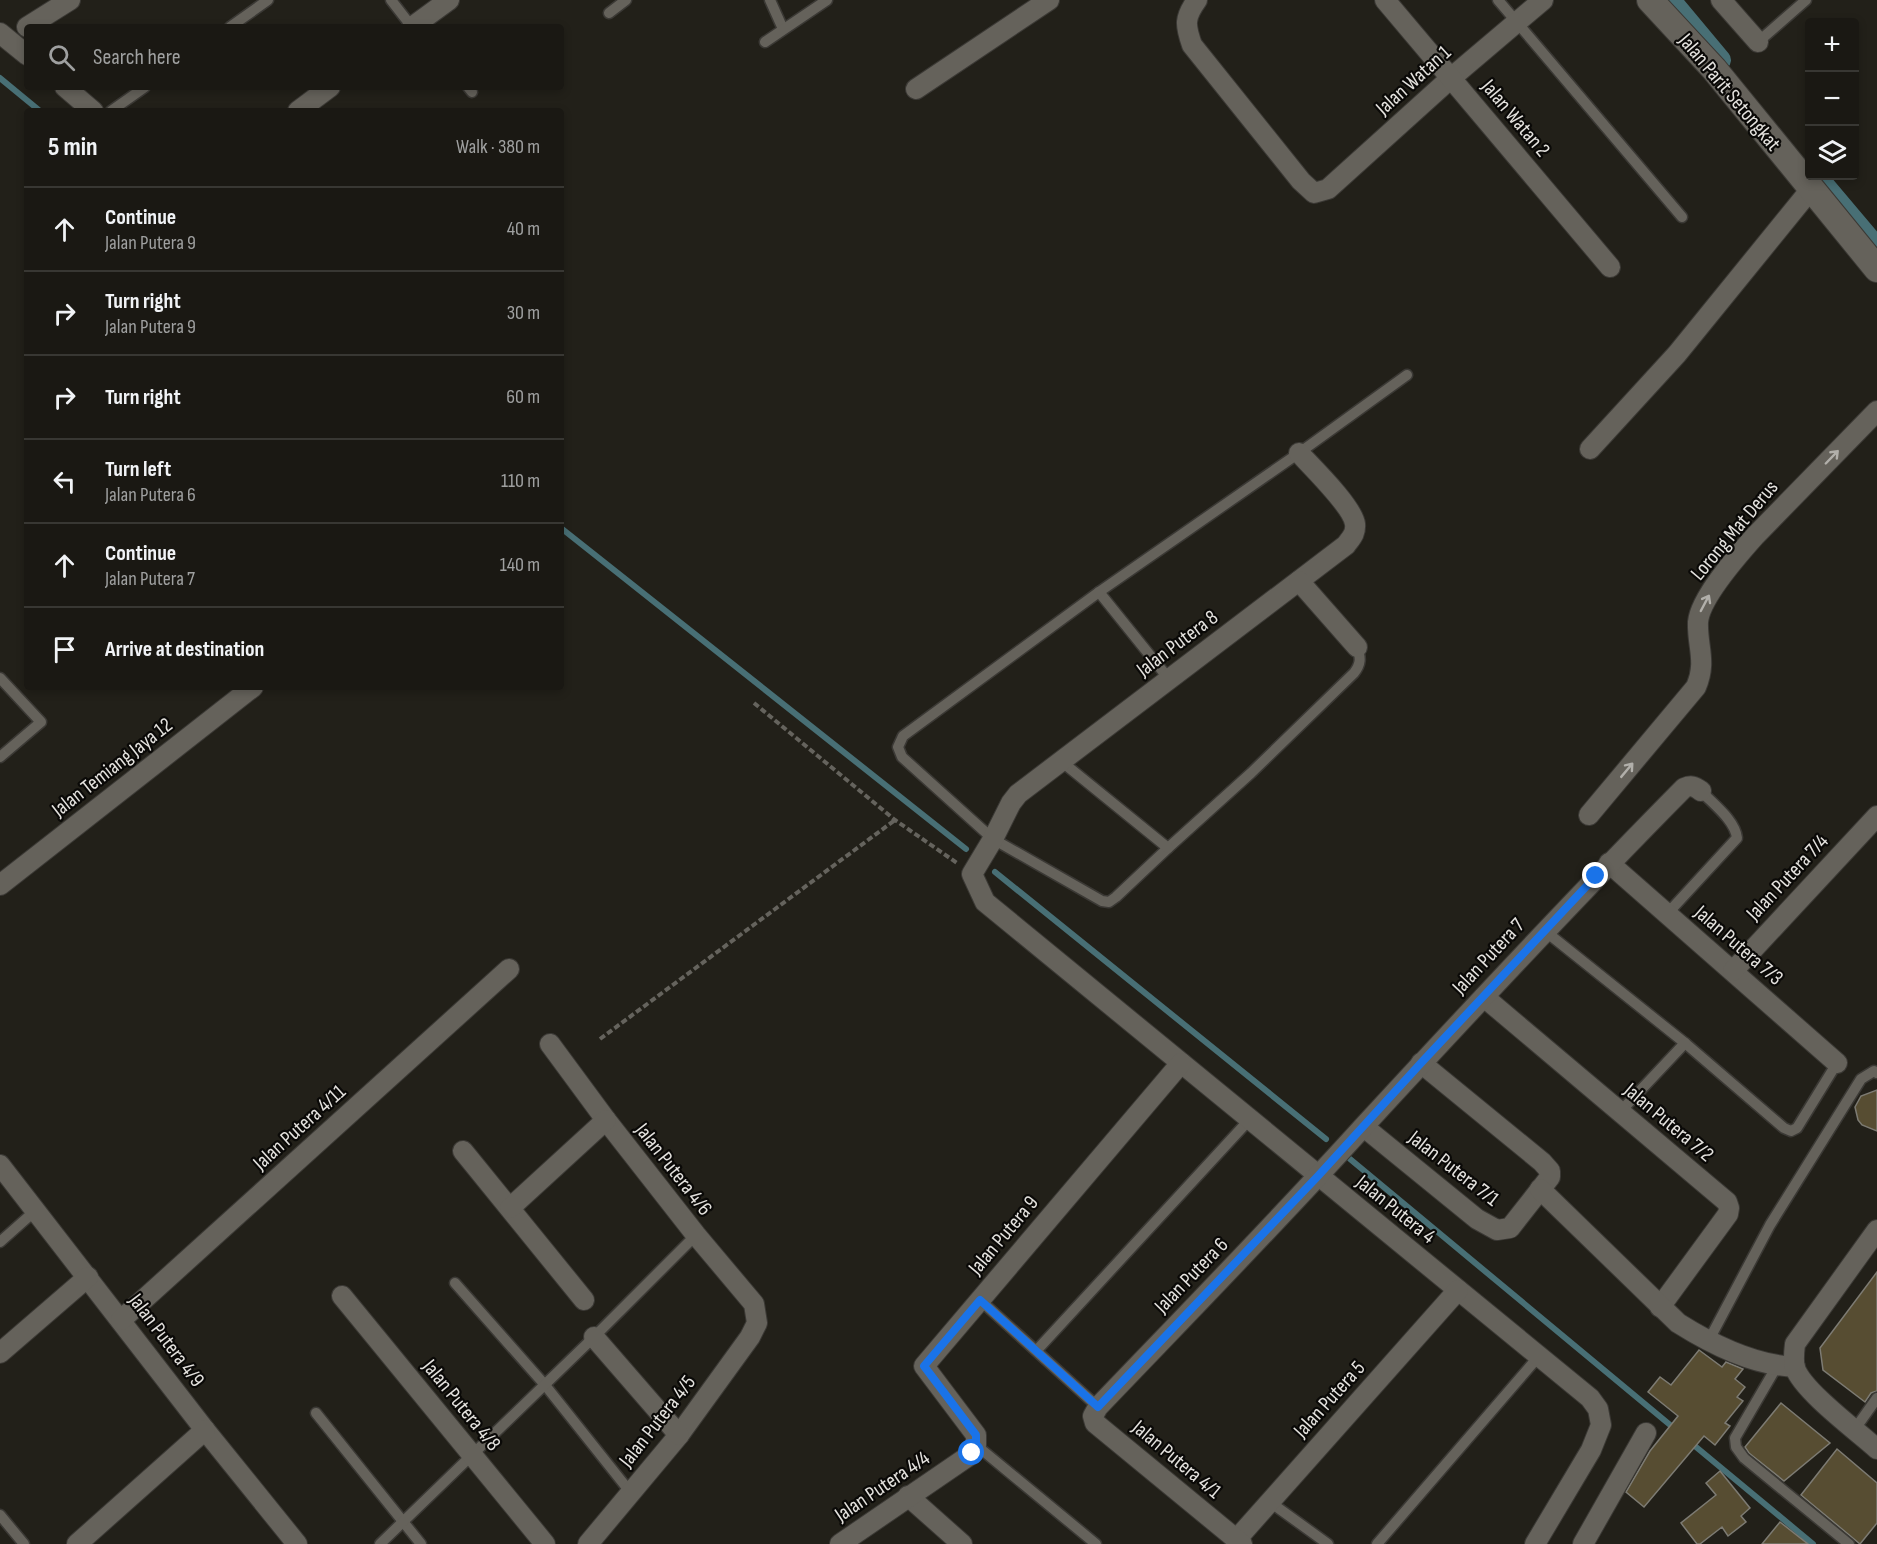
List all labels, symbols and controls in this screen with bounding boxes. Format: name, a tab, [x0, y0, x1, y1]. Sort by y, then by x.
map controls	[1805, 18, 1859, 180]
button: +	[1805, 18, 1859, 72]
search box	[24, 24, 564, 90]
street label: Jalan Parit Setongkat	[1673, 28, 1786, 156]
street label: Jalan Watan 1	[1370, 40, 1456, 121]
icon: search	[45, 41, 78, 74]
text: Search here	[93, 44, 180, 71]
button: −	[1805, 72, 1859, 126]
street label: Jalan Watan 2	[1475, 74, 1555, 162]
button: layers	[1805, 126, 1859, 180]
text: 5 min	[48, 132, 98, 163]
text: Walk · 380 m	[456, 135, 540, 159]
text: Continue	[105, 204, 176, 231]
icon: ahead	[48, 213, 81, 246]
text: 40 m	[507, 217, 540, 241]
text: Jalan Putera 9	[105, 231, 196, 255]
text: Turn right	[105, 288, 181, 315]
icon: right	[48, 297, 81, 330]
text: 30 m	[507, 301, 540, 325]
text: Jalan Putera 9	[105, 315, 196, 339]
icon: right	[48, 381, 81, 414]
text: Turn right	[105, 384, 181, 411]
text: 60 m	[506, 385, 540, 409]
one-way arrow	[1825, 449, 1840, 464]
text: Turn left	[105, 456, 171, 483]
icon: left	[48, 465, 81, 498]
text: 110 m	[501, 469, 540, 493]
street label: Lorong Mat Derus	[1685, 475, 1783, 585]
text: Jalan Putera 6	[105, 483, 196, 507]
text: Continue	[105, 540, 176, 567]
icon: ahead	[48, 549, 81, 582]
text: 140 m	[500, 553, 540, 577]
text: Jalan Putera 7	[105, 567, 195, 591]
one-way arrow	[1699, 595, 1711, 612]
street label: Jalan Putera 8	[1131, 605, 1223, 683]
icon: arrive	[48, 633, 81, 666]
text: Arrive at destination	[105, 636, 264, 663]
street label: Jalan Temiang Jaya 12	[46, 713, 178, 823]
one-way arrow	[1620, 762, 1633, 778]
street label: Jalan Putera 7/4	[1741, 829, 1834, 926]
route end	[1582, 862, 1608, 888]
street label: Jalan Putera 7/3	[1688, 899, 1788, 991]
street label: Jalan Putera 7	[1446, 913, 1530, 1000]
street label: Jalan Putera 7/2	[1618, 1077, 1719, 1167]
street label: Jalan Putera 4/11	[247, 1079, 351, 1176]
street label: Jalan Putera 4/6	[629, 1117, 717, 1220]
street label: Jalan Putera 7/1	[1403, 1125, 1504, 1212]
street label: Jalan Putera 4	[1350, 1169, 1441, 1249]
street label: Jalan Putera 9	[962, 1191, 1044, 1281]
street label: Jalan Putera 6	[1149, 1232, 1233, 1319]
street label: Jalan Putera 4/9	[123, 1288, 210, 1392]
street label: Jalan Putera 4/8	[417, 1354, 506, 1456]
street label: Jalan Putera 5	[1288, 1356, 1370, 1444]
street label: Jalan Putera 4/5	[613, 1370, 701, 1473]
street label: Jalan Putera 4/1	[1126, 1414, 1227, 1504]
route start	[958, 1439, 984, 1465]
street label: Jalan Putera 4/4	[829, 1445, 935, 1528]

